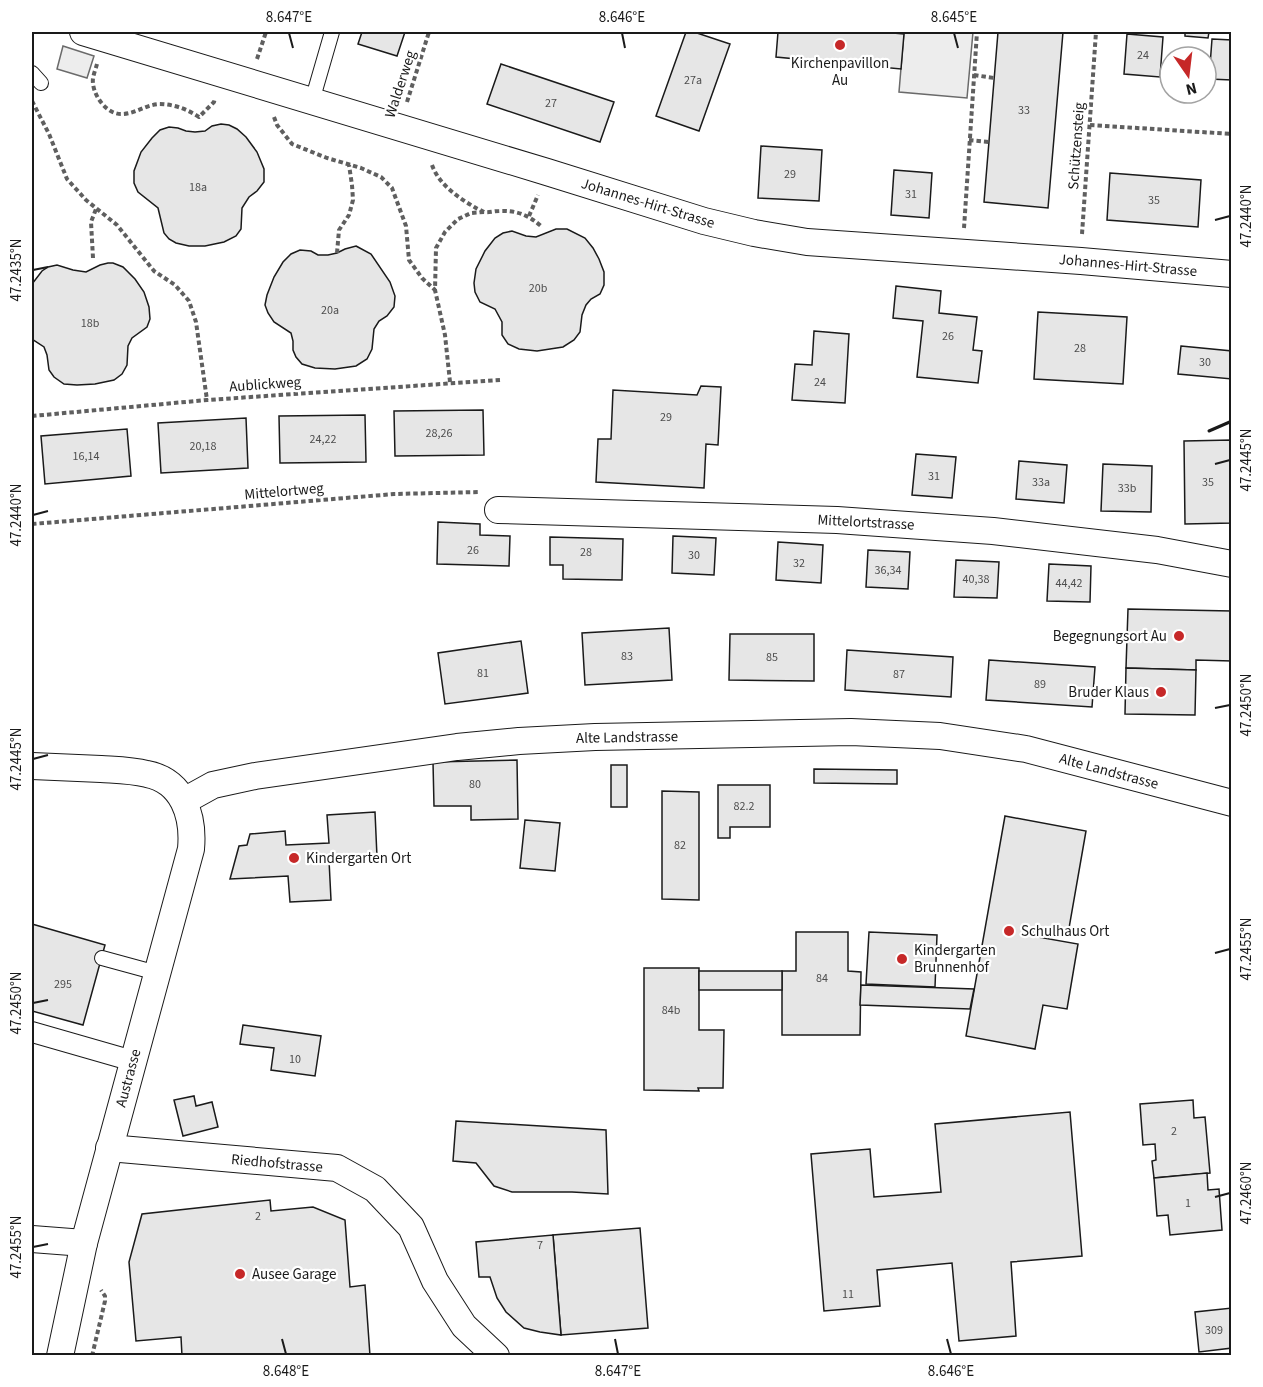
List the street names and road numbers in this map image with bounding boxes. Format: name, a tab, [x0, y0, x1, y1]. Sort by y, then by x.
street label: Walderweg	[380, 47, 421, 121]
street label: Schützensteig	[1063, 101, 1090, 190]
street label: Johannes-Hirt-Strasse	[578, 173, 717, 234]
street label: Johannes-Hirt-Strasse	[1058, 249, 1198, 282]
street label: Aublickweg	[228, 371, 302, 397]
street label: Mittelortweg	[244, 478, 325, 505]
street label: Mittelortstrasse	[817, 509, 915, 536]
street label: Alte Landstrasse	[576, 726, 678, 749]
street label: Alte Landstrasse	[1057, 748, 1161, 795]
street label: Austrasse	[111, 1047, 146, 1110]
street label: Riedhofstrasse	[230, 1149, 324, 1178]

